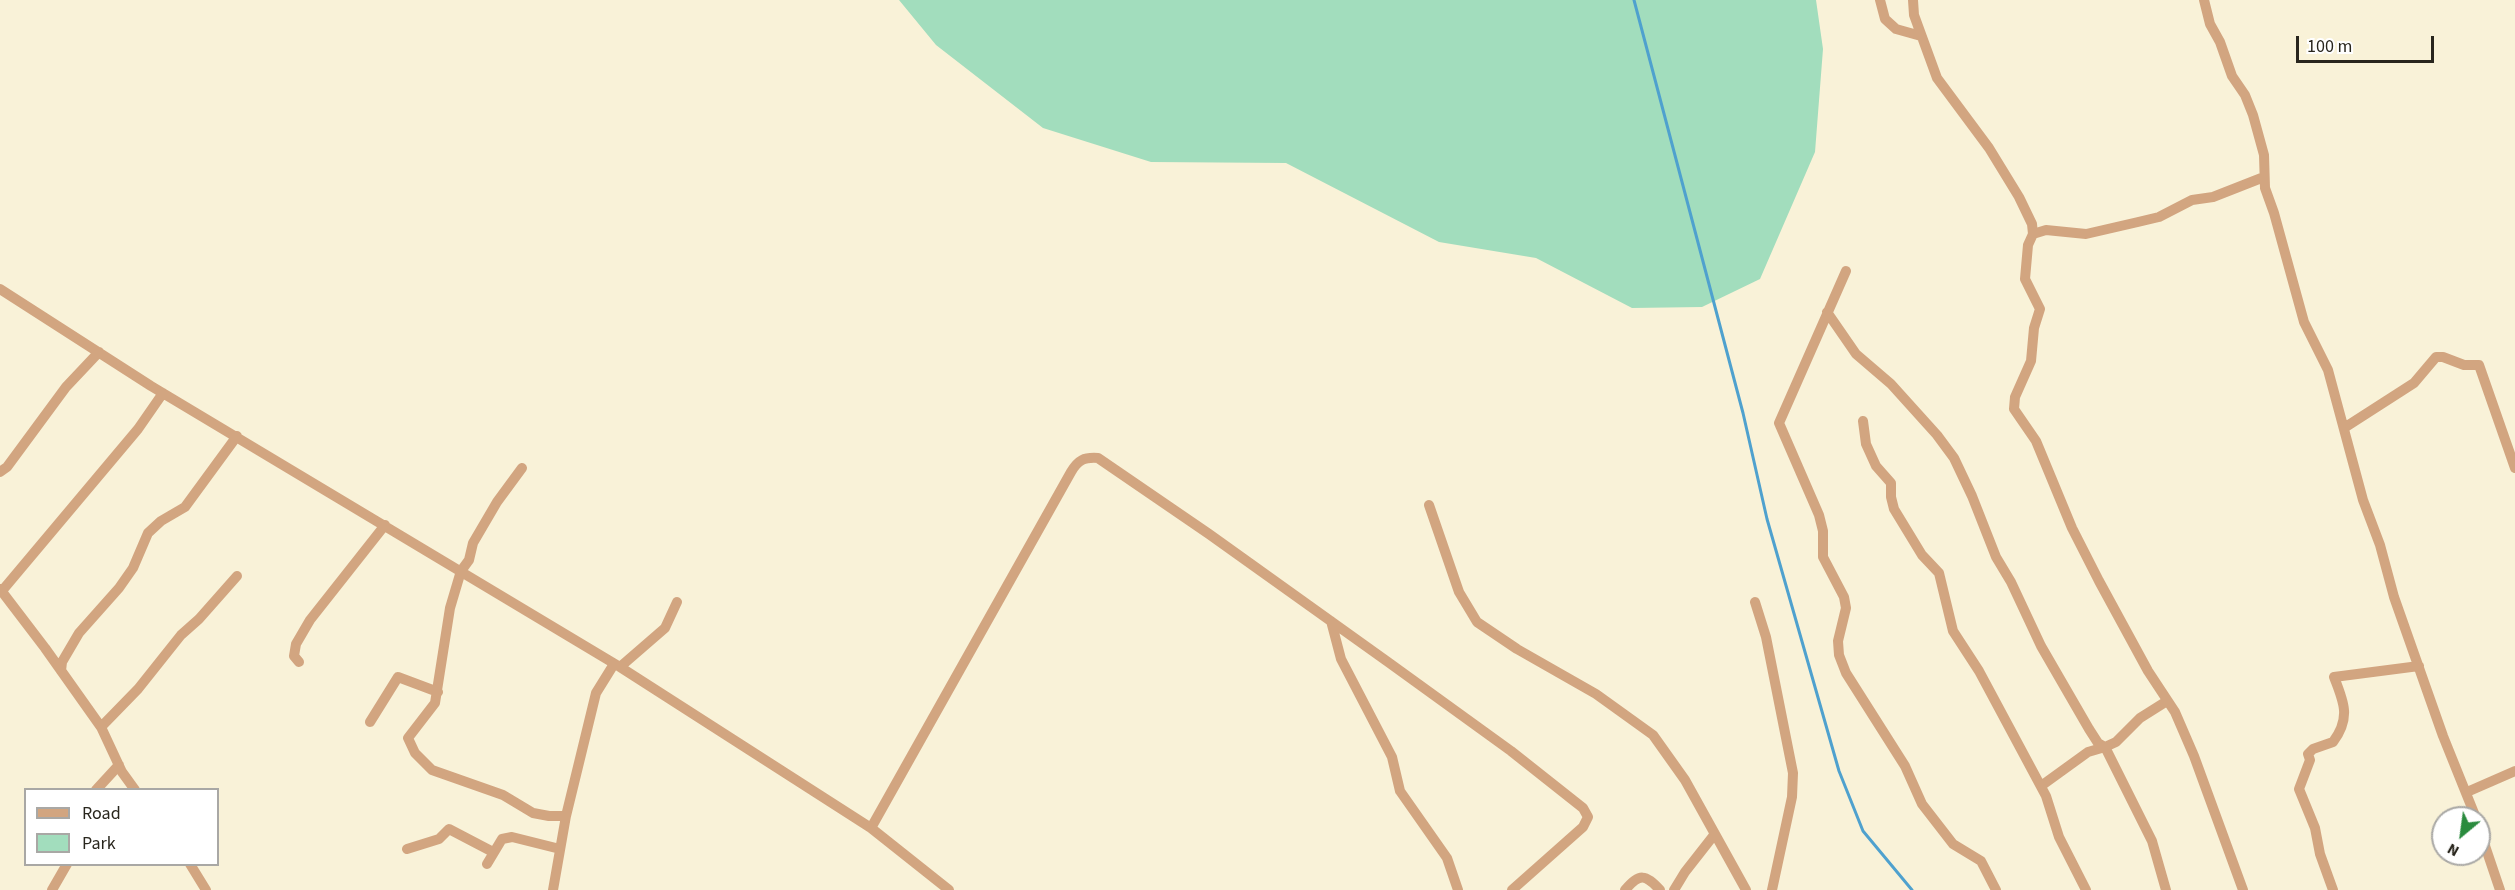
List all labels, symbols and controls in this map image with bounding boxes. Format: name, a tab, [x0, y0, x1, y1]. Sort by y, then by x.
scale bar	[2299, 24, 2437, 62]
text: 100 m	[2307, 34, 2352, 59]
legend	[24, 788, 219, 866]
text: Road	[82, 801, 121, 826]
north arrow	[2431, 806, 2491, 866]
text: Park	[82, 831, 116, 856]
text: N	[2443, 838, 2463, 862]

